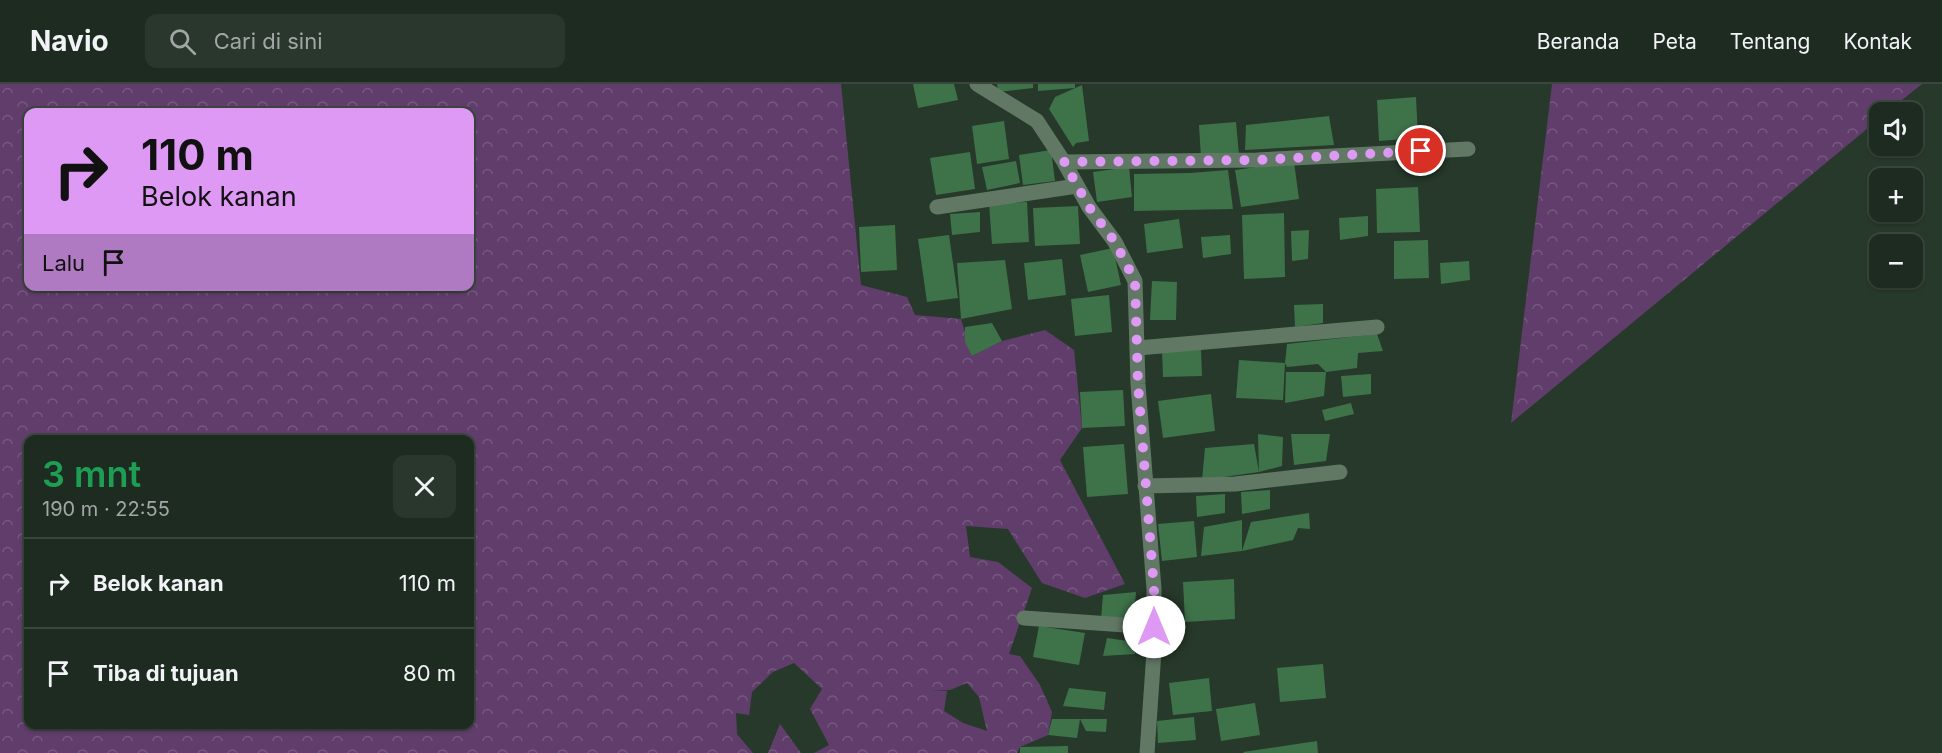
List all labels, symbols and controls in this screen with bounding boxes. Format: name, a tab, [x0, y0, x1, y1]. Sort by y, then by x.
search box	[145, 14, 565, 68]
text: Navio	[30, 24, 109, 58]
icon: search	[166, 25, 199, 58]
text: Cari di sini	[214, 28, 323, 54]
text: Beranda	[1537, 29, 1619, 54]
text: Peta	[1652, 29, 1697, 54]
text: Tentang	[1730, 29, 1810, 54]
text: Kontak	[1843, 29, 1912, 54]
map controls	[1869, 102, 1923, 288]
button: sound	[1869, 102, 1923, 156]
pin	[1395, 125, 1446, 176]
text: 110 m	[141, 129, 254, 180]
icon: right	[42, 132, 120, 210]
icon: arrive	[1404, 134, 1437, 167]
button: +	[1869, 168, 1923, 222]
text: Belok kanan	[141, 180, 297, 213]
button: −	[1869, 234, 1923, 288]
icon: arrive	[97, 246, 130, 279]
text: Lalu	[42, 250, 85, 276]
text: 3 mnt	[42, 452, 141, 496]
button: close	[393, 455, 456, 518]
text: 190 m · 22:55	[42, 497, 170, 521]
icon: right	[42, 567, 75, 600]
text: Belok kanan	[93, 570, 224, 596]
text: 110 m	[399, 570, 456, 596]
position arrow	[1122, 595, 1186, 659]
icon: arrive	[42, 657, 75, 690]
text: Tiba di tujuan	[93, 660, 239, 686]
text: 80 m	[403, 660, 456, 686]

